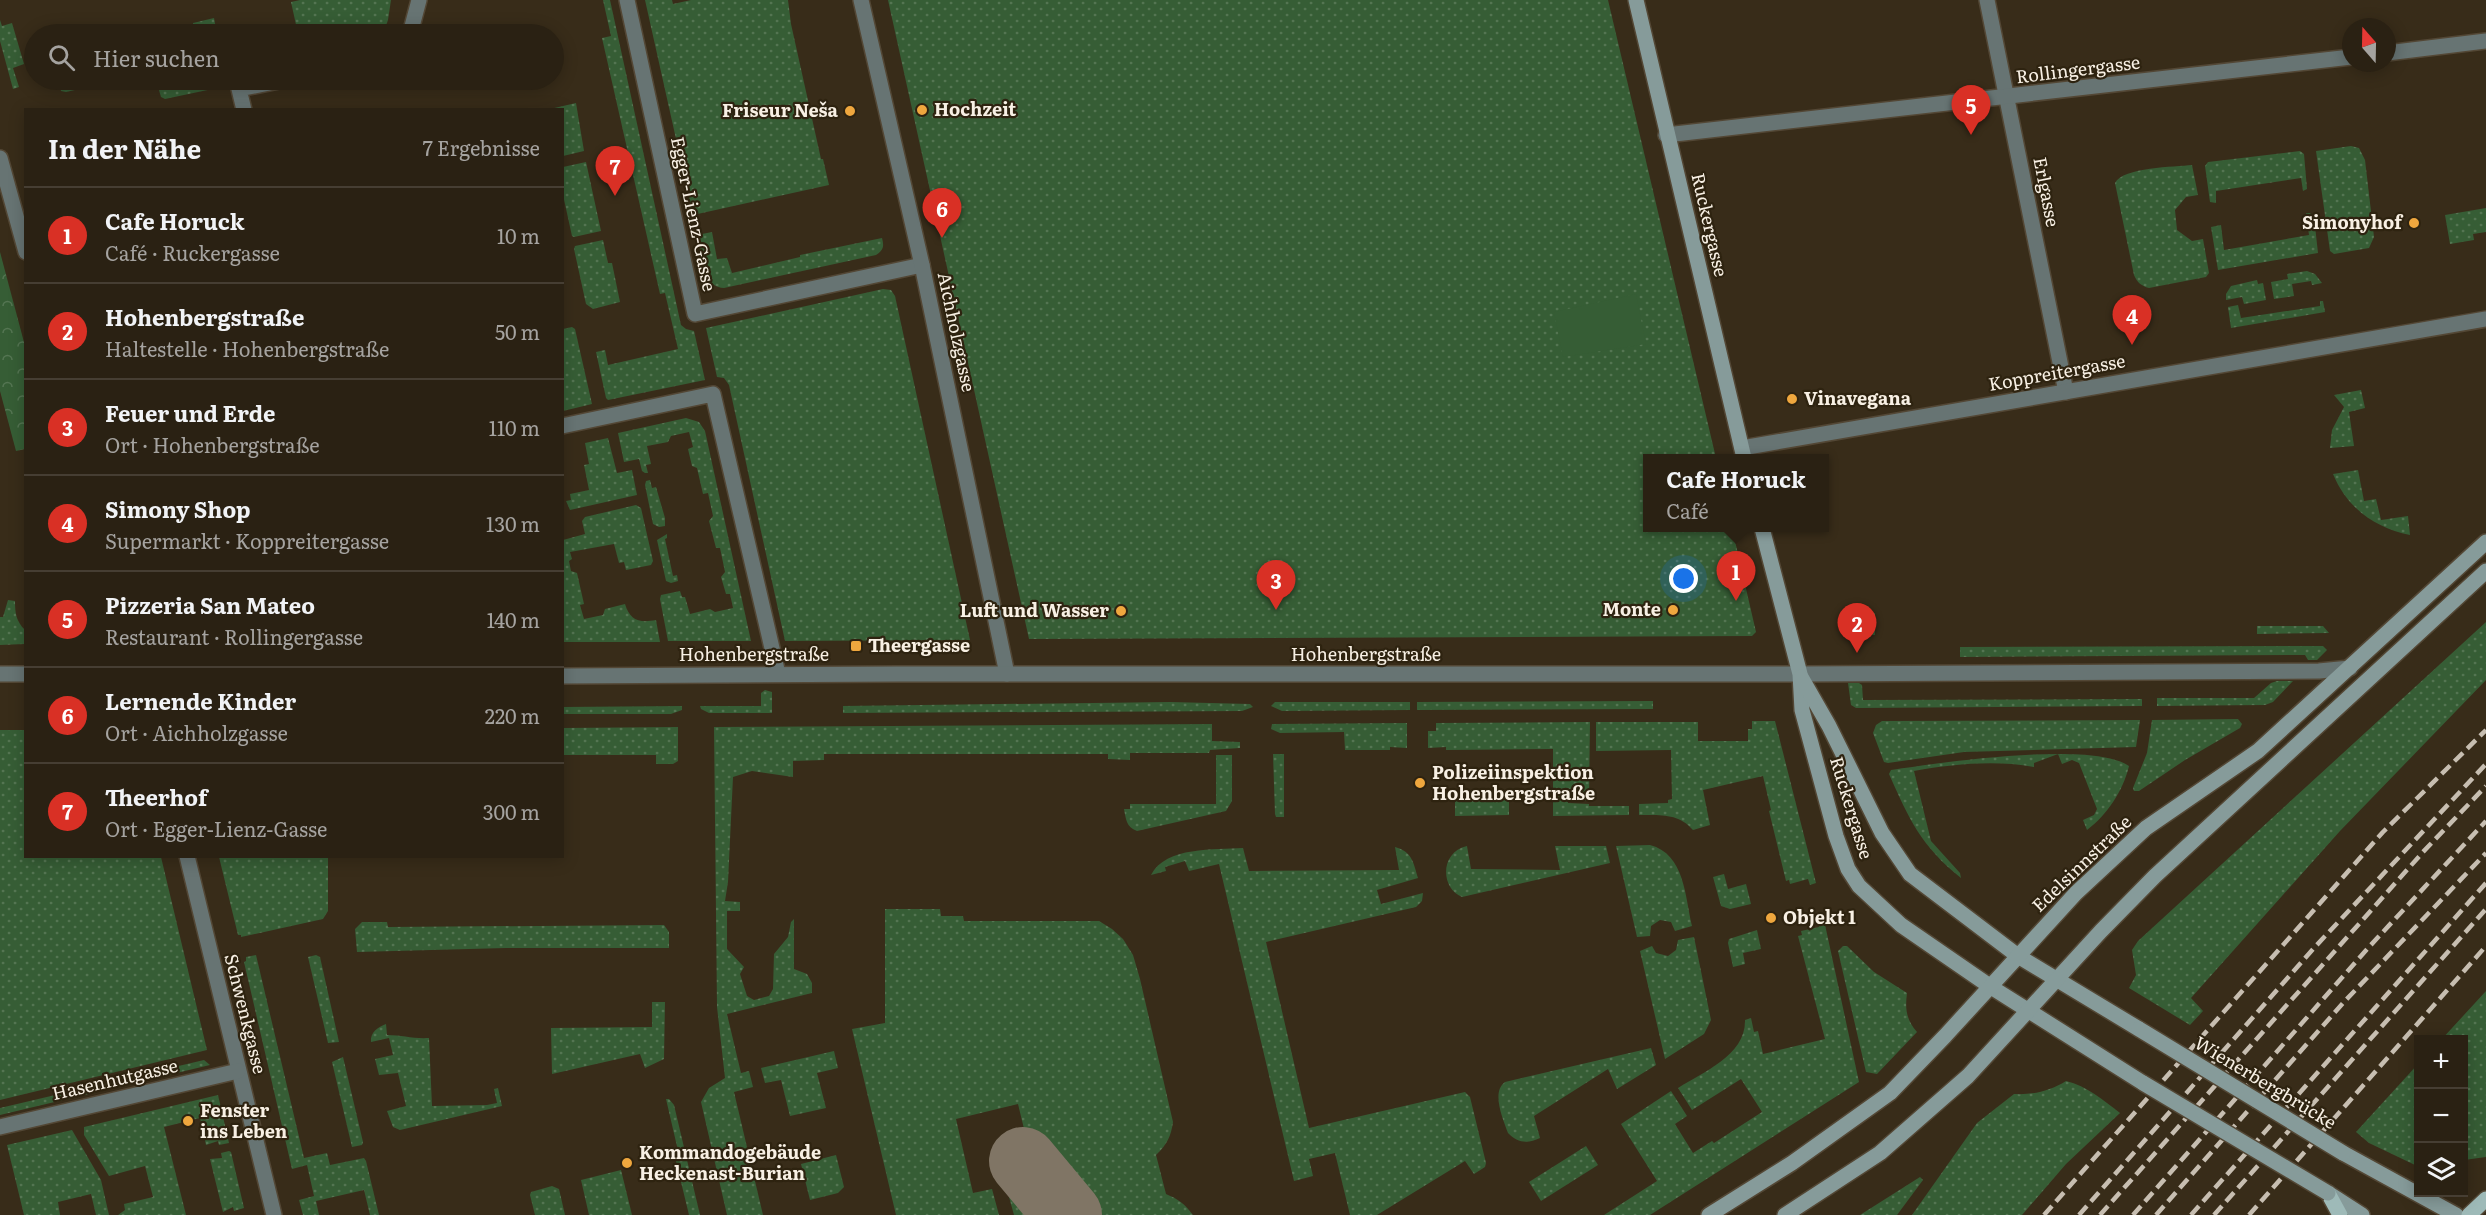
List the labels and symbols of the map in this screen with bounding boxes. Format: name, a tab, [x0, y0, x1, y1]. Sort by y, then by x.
north arrow	[2342, 18, 2396, 72]
street label: Rollingergasse	[2014, 47, 2142, 90]
pin: 5	[1952, 86, 1990, 135]
place label: Hochzeit	[934, 95, 1016, 122]
place label: Friseur Neša	[722, 96, 839, 123]
marker: Hochzeit	[915, 103, 929, 117]
marker: Friseur Neša	[843, 104, 857, 118]
street label: Egger-Lienz-Gasse	[665, 134, 724, 294]
pin: 7	[596, 146, 634, 196]
street label: Erlgasse	[2027, 154, 2067, 229]
street label: Ruckergasse	[1685, 170, 1736, 279]
pin: 6	[922, 188, 962, 238]
place label: Simonyhof	[2302, 208, 2404, 235]
marker: Simonyhof	[2407, 216, 2421, 230]
street label: Aichholzgasse	[932, 269, 983, 394]
pin: 4	[2112, 296, 2152, 345]
street label: Koppreitergasse	[1986, 346, 2127, 397]
place label: Vinavegana	[1804, 384, 1912, 411]
marker: Vinavegana	[1785, 392, 1799, 406]
pin: 1	[1716, 552, 1756, 601]
pin: 3	[1256, 560, 1296, 610]
your location	[1669, 564, 1698, 593]
place label: Monte	[1602, 595, 1661, 622]
place label: Luft und Wasser	[960, 596, 1109, 623]
marker: Monte	[1666, 603, 1680, 617]
marker: Luft und Wasser	[1114, 604, 1128, 618]
pin: 2	[1838, 604, 1876, 653]
place label: Theergasse	[868, 631, 970, 658]
marker: Theergasse	[849, 639, 863, 653]
street label: Hohenbergstraße	[679, 640, 829, 667]
street label: Hohenbergstraße	[1291, 640, 1441, 667]
street label: Ruckergasse	[1824, 753, 1881, 862]
place label: Polizeiinspektion Hohenbergstraße	[1432, 758, 1595, 806]
marker: Polizeiinspektion Hohenbergstraße	[1413, 776, 1427, 790]
street label: Edelsinnstraße	[2025, 808, 2137, 918]
place label: Objekt 1	[1783, 903, 1856, 930]
marker: Objekt 1	[1764, 911, 1778, 925]
street label: Schwenkgasse	[218, 951, 274, 1077]
street label: Wienerbergbrücke	[2190, 1029, 2342, 1135]
street label: Hasenhutgasse	[49, 1051, 180, 1106]
place label: Fenster ins Leben	[200, 1096, 288, 1144]
marker: Fenster ins Leben	[181, 1114, 195, 1128]
place label: Kommandogebäude Heckenast-Burian	[639, 1138, 821, 1186]
marker: Kommandogebäude Heckenast-Burian	[620, 1156, 634, 1170]

